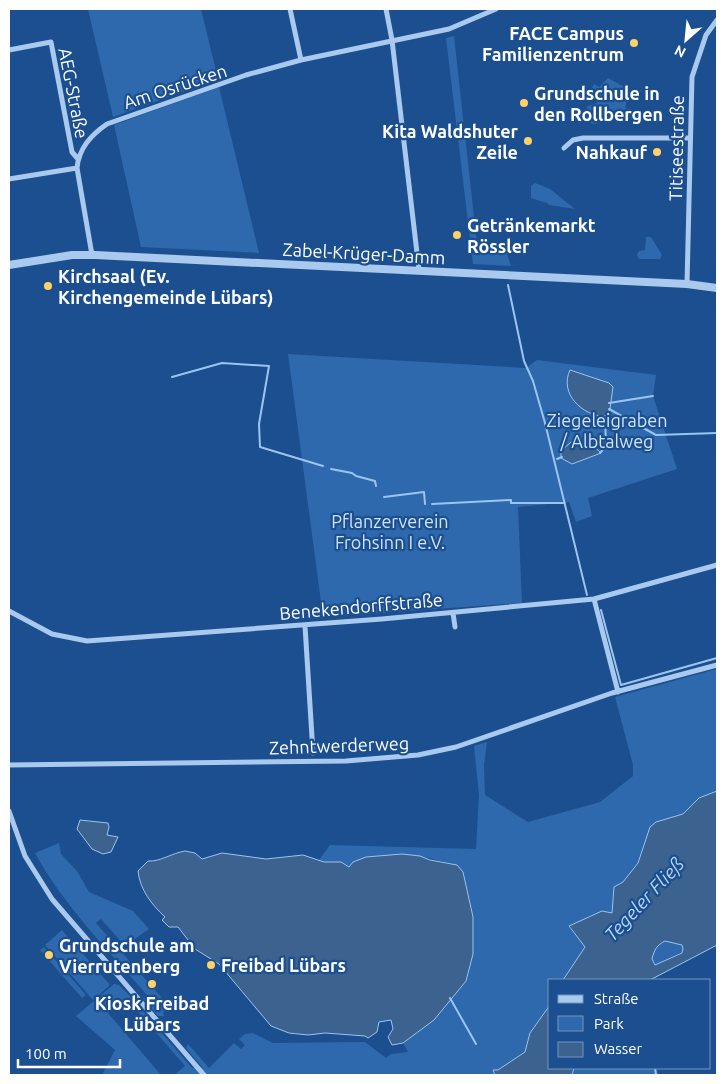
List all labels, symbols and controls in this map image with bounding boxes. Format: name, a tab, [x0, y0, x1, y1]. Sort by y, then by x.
north arrow	[661, 15, 711, 65]
place label: FACE Campus Familienzentrum	[482, 23, 624, 64]
marker: FACE Campus Familienzentrum	[628, 37, 640, 49]
text: N	[672, 42, 688, 61]
street label: AEG-Straße	[55, 46, 93, 140]
street label: Am Osrücken	[121, 60, 229, 112]
place label: Grundschule in den Rollbergen	[534, 83, 663, 124]
street label: Titiseestraße	[665, 95, 687, 201]
marker: Grundschule in den Rollbergen	[518, 97, 530, 109]
place label: Kita Waldshuter Zeile	[382, 121, 519, 162]
marker: Kita Waldshuter Zeile	[522, 135, 534, 147]
place label: Nahkauf	[576, 142, 648, 162]
marker: Nahkauf	[651, 146, 663, 158]
place label: Getränkemarkt Rössler	[467, 215, 596, 256]
marker: Getränkemarkt Rössler	[451, 229, 463, 241]
street label: Zabel-Krüger-Damm	[282, 239, 446, 267]
place label: Kirchsaal (Ev. Kirchengemeinde Lübars)	[58, 266, 273, 308]
marker: Kirchsaal (Ev. Kirchengemeinde Lübars)	[42, 280, 54, 292]
park label: Ziegeleigraben / Albtalweg	[546, 410, 668, 451]
park label: Pflanzerverein Frohsinn I e.V.	[331, 511, 449, 552]
street label: Benekendorffstraße	[278, 589, 444, 623]
street label: Zehntwerderweg	[269, 733, 409, 757]
water label: Tegeler Fließ	[600, 853, 688, 945]
place label: Grundschule am Vierrutenberg	[59, 935, 194, 976]
marker: Grundschule am Vierrutenberg	[43, 949, 55, 961]
place label: Freibad Lübars	[221, 955, 346, 975]
marker: Freibad Lübars	[205, 959, 217, 971]
marker: Kiosk Freibad Lübars	[146, 978, 158, 990]
legend	[548, 979, 711, 1069]
text: Straße	[594, 990, 638, 1007]
place label: Kiosk Freibad Lübars	[95, 993, 209, 1034]
text: Park	[594, 1015, 624, 1032]
scale bar	[18, 1036, 120, 1068]
text: Wasser	[594, 1040, 643, 1057]
text: 100 m	[25, 1045, 67, 1062]

